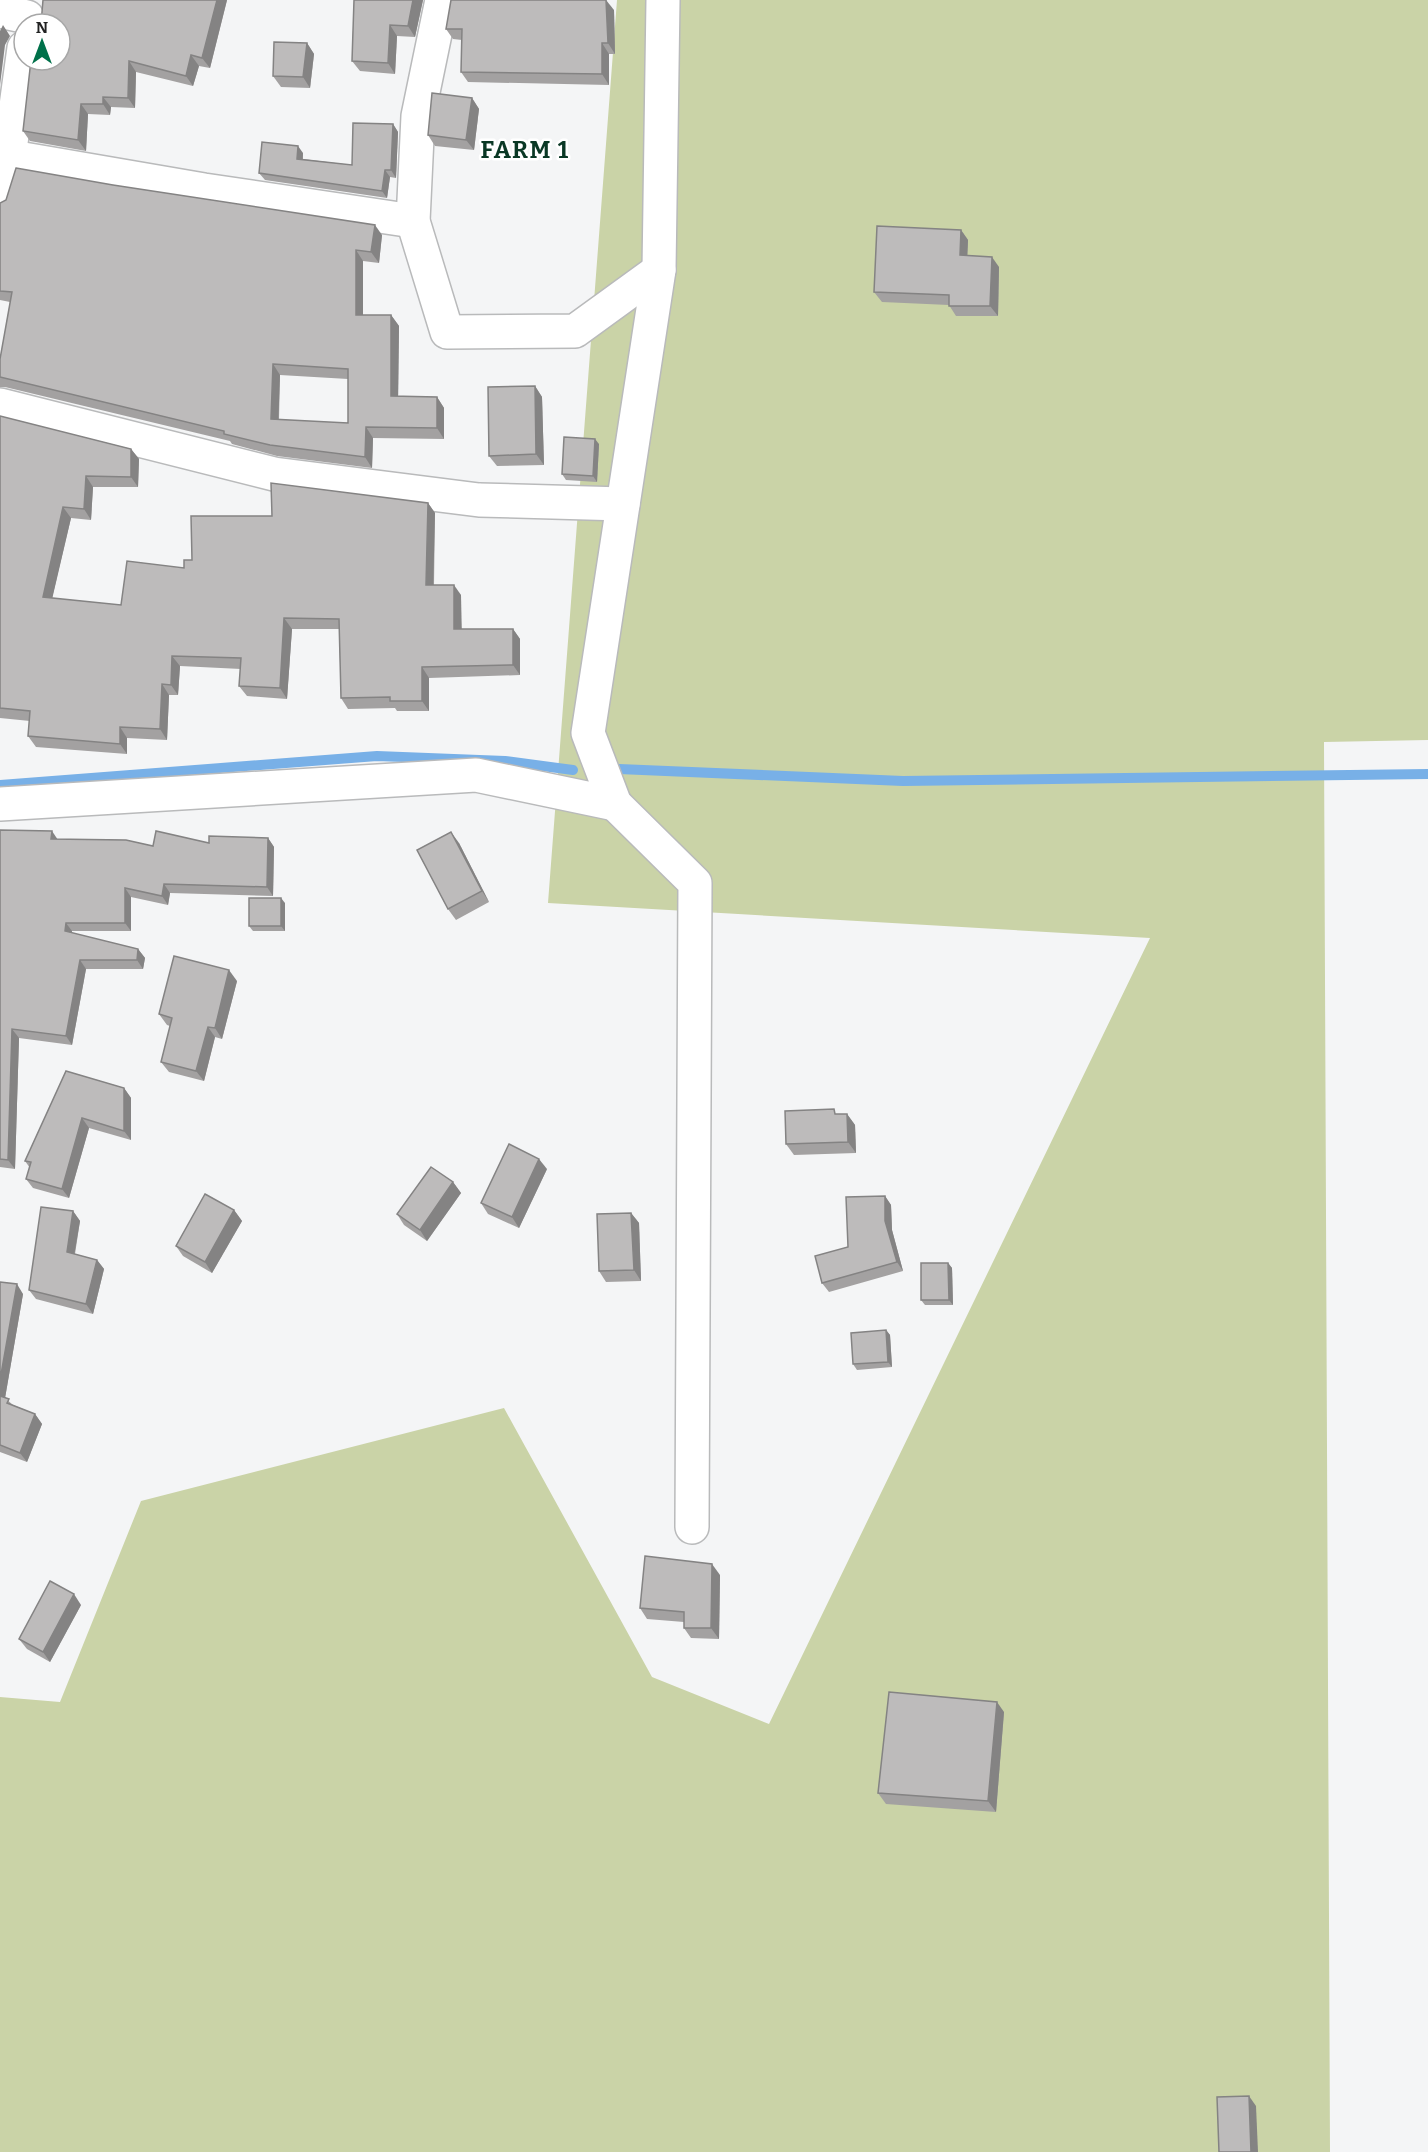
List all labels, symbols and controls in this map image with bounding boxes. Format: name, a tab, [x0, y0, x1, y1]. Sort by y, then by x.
north arrow	[12, 12, 72, 72]
text: N	[36, 18, 48, 37]
district label: FARM 1	[480, 136, 570, 164]

